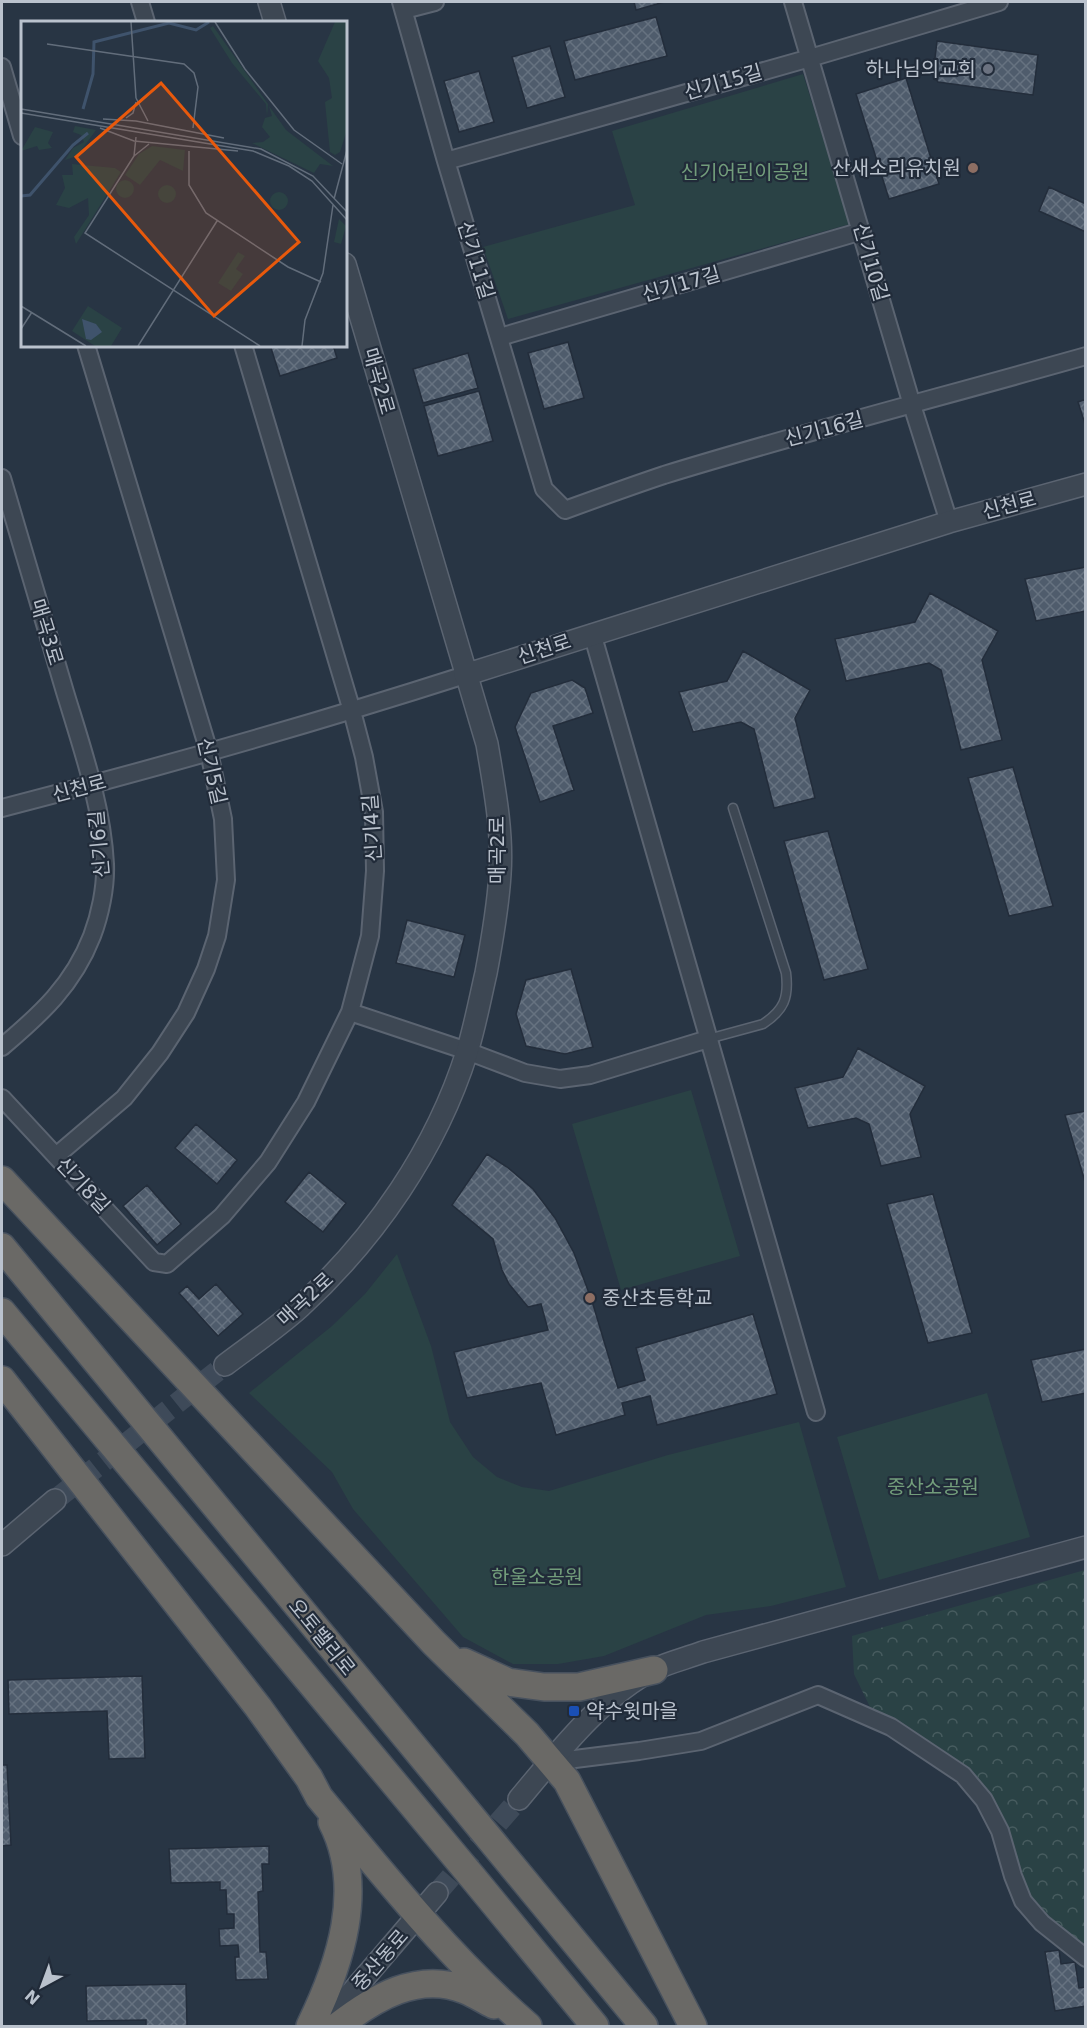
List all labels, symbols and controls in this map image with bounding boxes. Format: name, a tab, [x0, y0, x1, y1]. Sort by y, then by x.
inset map	[21, 21, 346, 346]
place label: 하나님의교회	[866, 57, 976, 81]
street label: 신기15길	[681, 59, 765, 105]
marker: 하나님의교회	[981, 62, 995, 76]
place label: 산새소리유치원	[832, 156, 961, 180]
park label: 신기어린이공원	[681, 160, 809, 184]
marker: 산새소리유치원	[966, 161, 980, 175]
street label: 신기11길	[453, 218, 499, 302]
street label: 신기10길	[848, 220, 894, 304]
street label: 신기17길	[639, 261, 723, 307]
street label: 매곡2로	[358, 345, 400, 417]
street label: 신기16길	[782, 407, 866, 451]
street label: 신천로	[979, 486, 1039, 524]
street label: 매곡3로	[26, 596, 68, 668]
street label: 신천로	[514, 629, 574, 669]
street label: 신기5길	[193, 735, 231, 807]
street label: 신천로	[49, 769, 109, 807]
street label: 신기4길	[358, 793, 386, 863]
street label: 신기6길	[84, 809, 114, 879]
street label: 매곡2로	[485, 816, 509, 884]
street label: 신기8길	[51, 1152, 115, 1218]
street label: 매곡2로	[272, 1267, 338, 1331]
place label: 중산초등학교	[602, 1286, 712, 1310]
marker: 중산초등학교	[583, 1291, 597, 1305]
park label: 중산소공원	[887, 1475, 979, 1499]
park label: 한울소공원	[491, 1565, 583, 1589]
street label: 오토밸리로	[284, 1594, 360, 1680]
place label: 약수윗마을	[586, 1699, 678, 1723]
marker: 약수윗마을	[567, 1704, 581, 1718]
street label: 중산동로	[347, 1924, 413, 1996]
north arrow	[12, 1956, 72, 2016]
text: N	[21, 1985, 44, 2009]

